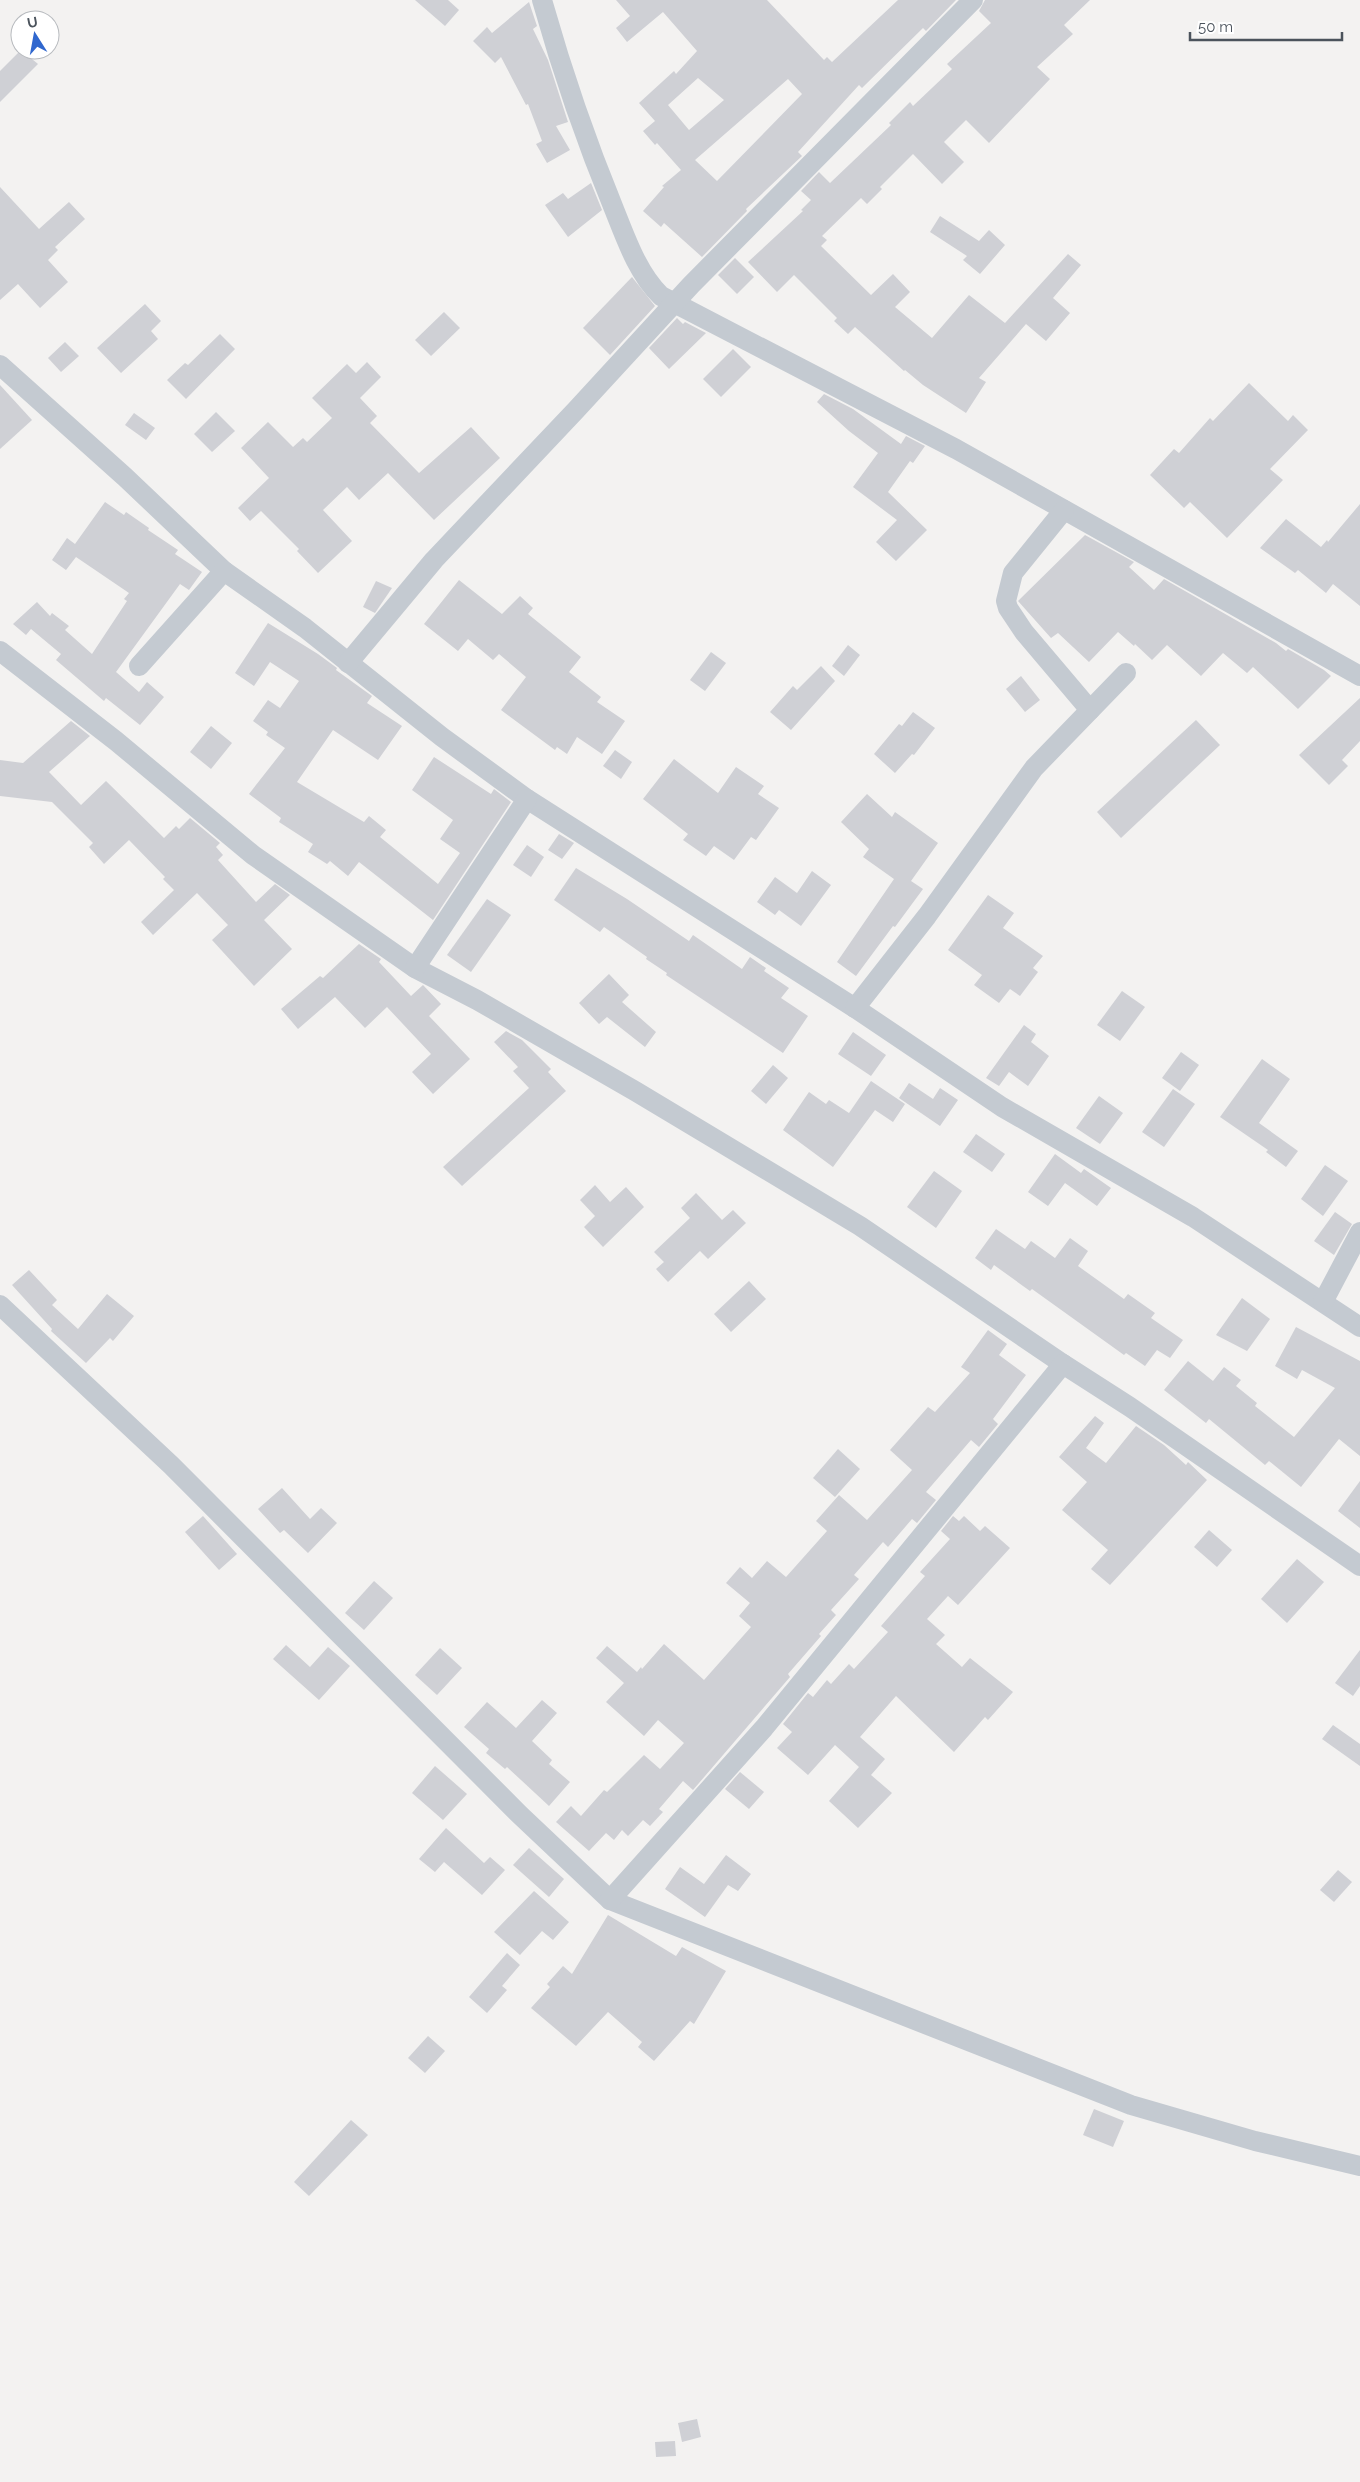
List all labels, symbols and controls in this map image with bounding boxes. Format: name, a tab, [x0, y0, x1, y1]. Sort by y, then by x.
north arrow	[10, 10, 60, 60]
scale bar	[1190, 10, 1342, 42]
text: U	[26, 13, 39, 31]
text: 50 m	[1198, 18, 1233, 36]

